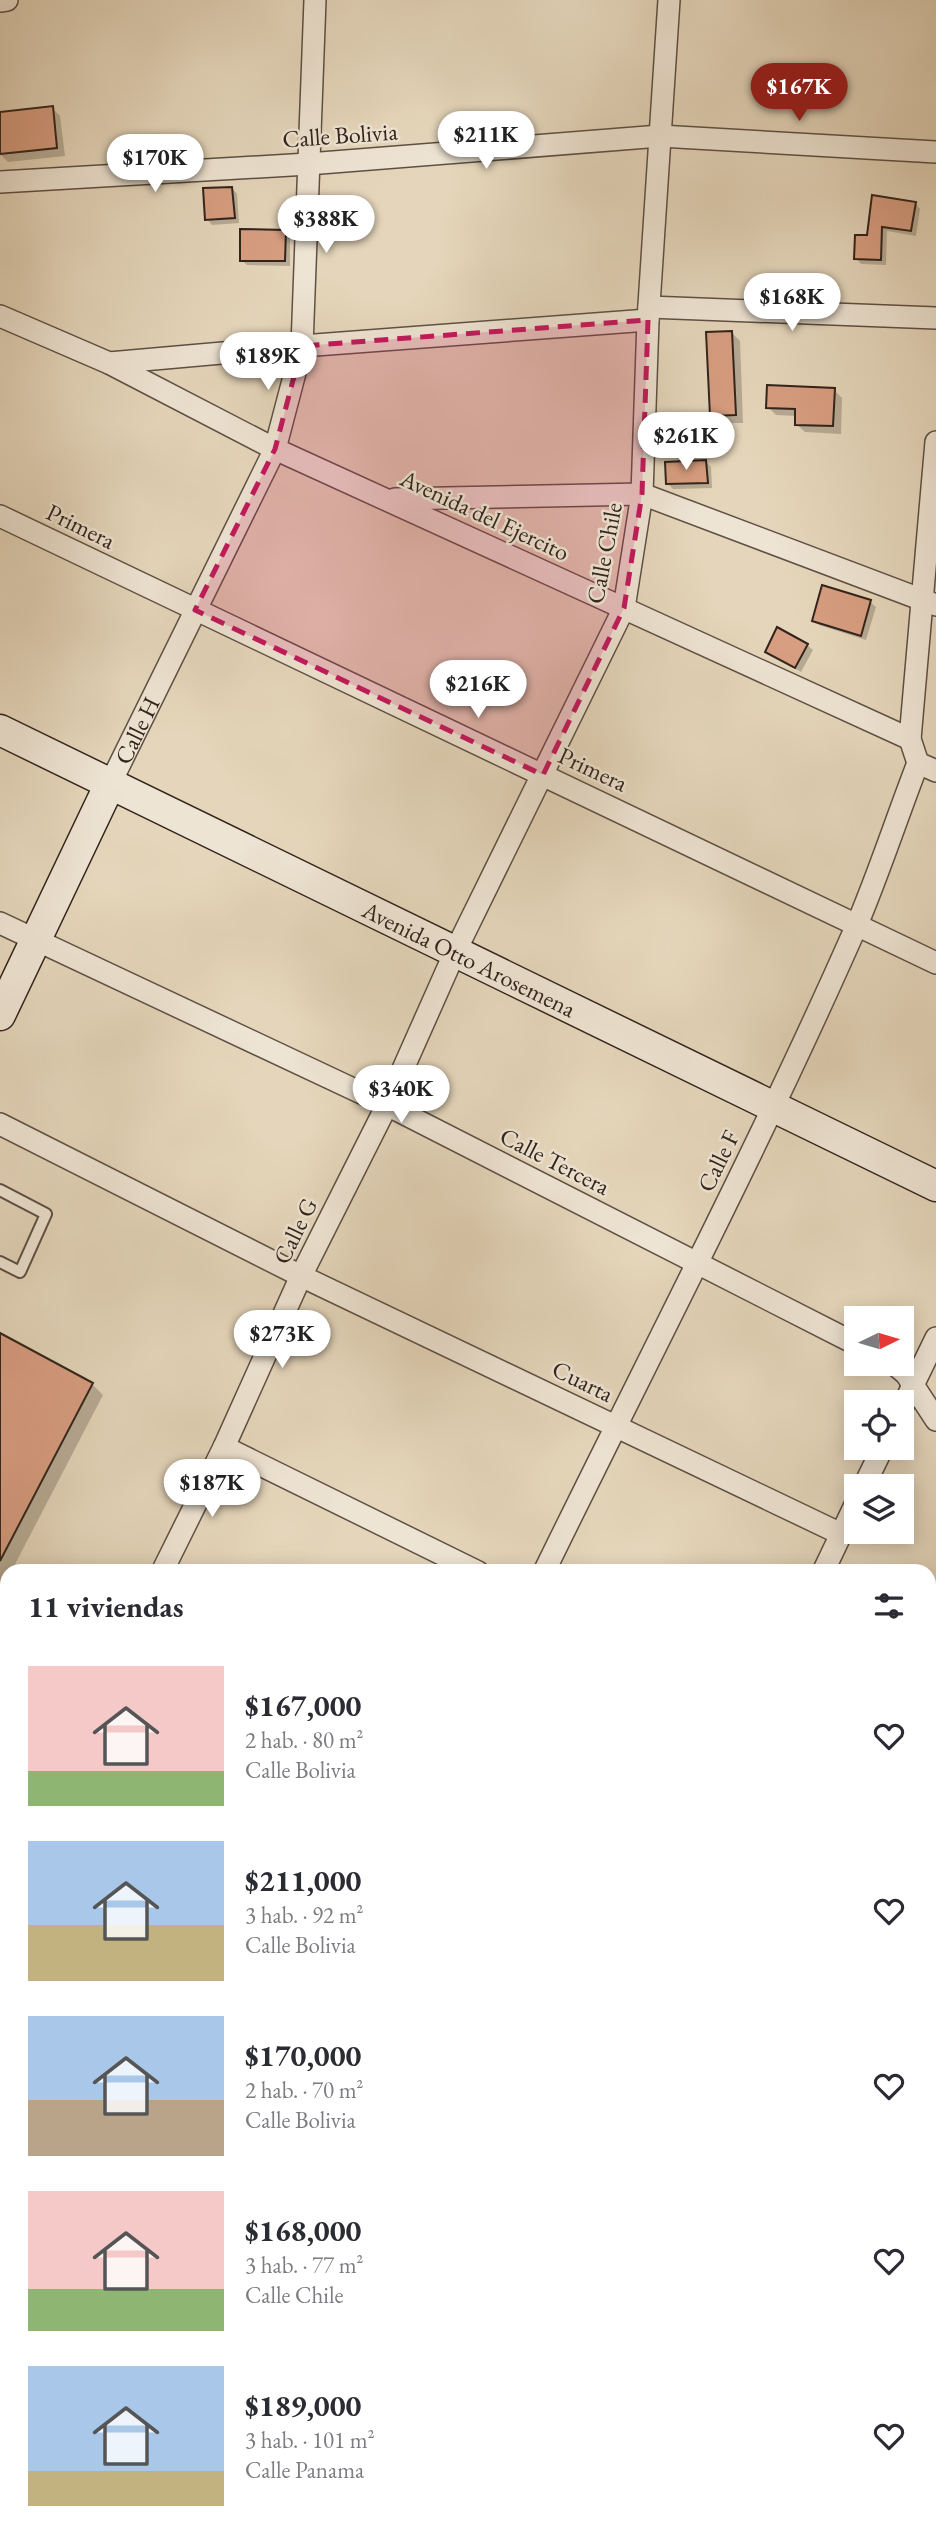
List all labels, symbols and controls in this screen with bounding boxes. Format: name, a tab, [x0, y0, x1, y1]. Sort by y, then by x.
pin: $167K	[750, 64, 848, 123]
text: $167K	[767, 71, 831, 101]
pin: $211K	[437, 111, 535, 171]
street label: Calle Bolivia	[281, 115, 399, 154]
text: $211K	[454, 119, 518, 149]
pin: $170K	[106, 134, 204, 194]
text: $170K	[123, 142, 187, 172]
pin: $388K	[277, 196, 375, 255]
text: $388K	[294, 203, 358, 233]
pin: $168K	[743, 274, 841, 333]
text: $168K	[760, 281, 824, 311]
pin: $189K	[219, 332, 317, 392]
text: $189K	[236, 340, 300, 370]
pin: $261K	[637, 412, 735, 472]
text: $261K	[654, 420, 718, 450]
street label: Avenida del Ejercito	[395, 462, 574, 568]
street label: Primera	[41, 496, 121, 556]
street label: Calle Chile	[579, 500, 629, 606]
pin: $216K	[429, 660, 527, 720]
text: $216K	[446, 668, 510, 698]
street label: Calle H	[107, 691, 166, 769]
street label: Primera	[553, 740, 633, 799]
street label: Avenida Otto Arosemena	[357, 893, 581, 1024]
pin: $340K	[352, 1066, 450, 1125]
text: $340K	[369, 1073, 433, 1103]
street label: Calle Tercera	[495, 1120, 616, 1202]
street label: Calle F	[690, 1125, 746, 1197]
street label: Calle G	[266, 1193, 324, 1269]
north arrow	[844, 1306, 914, 1376]
map controls	[844, 1306, 914, 1544]
pin: $273K	[233, 1310, 331, 1370]
text: $273K	[250, 1318, 314, 1348]
street label: Cuarta	[547, 1353, 619, 1409]
button: locate	[844, 1390, 914, 1460]
pin: $187K	[163, 1460, 261, 1519]
text: $187K	[180, 1467, 244, 1497]
button: layers	[844, 1474, 914, 1544]
text: 11 viviendas	[28, 1587, 184, 1626]
icon: filters	[870, 1587, 908, 1625]
text: $167,000	[245, 1686, 361, 1725]
icon: home	[84, 1694, 168, 1778]
icon: heart	[870, 1717, 908, 1755]
text: 2 hab. · 80 m²	[245, 1725, 364, 1755]
text: Calle Bolivia	[245, 1755, 356, 1785]
text: $211,000	[245, 1861, 361, 1900]
icon: home	[84, 1869, 168, 1953]
icon: heart	[870, 1892, 908, 1930]
text: 3 hab. · 92 m²	[245, 1900, 364, 1930]
text: Calle Bolivia	[245, 1930, 356, 1960]
text: $170,000	[245, 2036, 361, 2075]
icon: home	[84, 2044, 168, 2128]
icon: heart	[870, 2067, 908, 2105]
text: 2 hab. · 70 m²	[245, 2075, 364, 2105]
text: Calle Bolivia	[245, 2105, 356, 2135]
text: $168,000	[245, 2211, 361, 2250]
icon: home	[84, 2219, 168, 2303]
icon: heart	[870, 2242, 908, 2280]
text: 3 hab. · 77 m²	[245, 2250, 364, 2280]
text: Calle Chile	[245, 2280, 343, 2310]
text: $189,000	[245, 2386, 361, 2425]
icon: home	[84, 2394, 168, 2478]
icon: heart	[870, 2417, 908, 2455]
text: 3 hab. · 101 m²	[245, 2425, 375, 2455]
text: Calle Panama	[245, 2455, 364, 2485]

